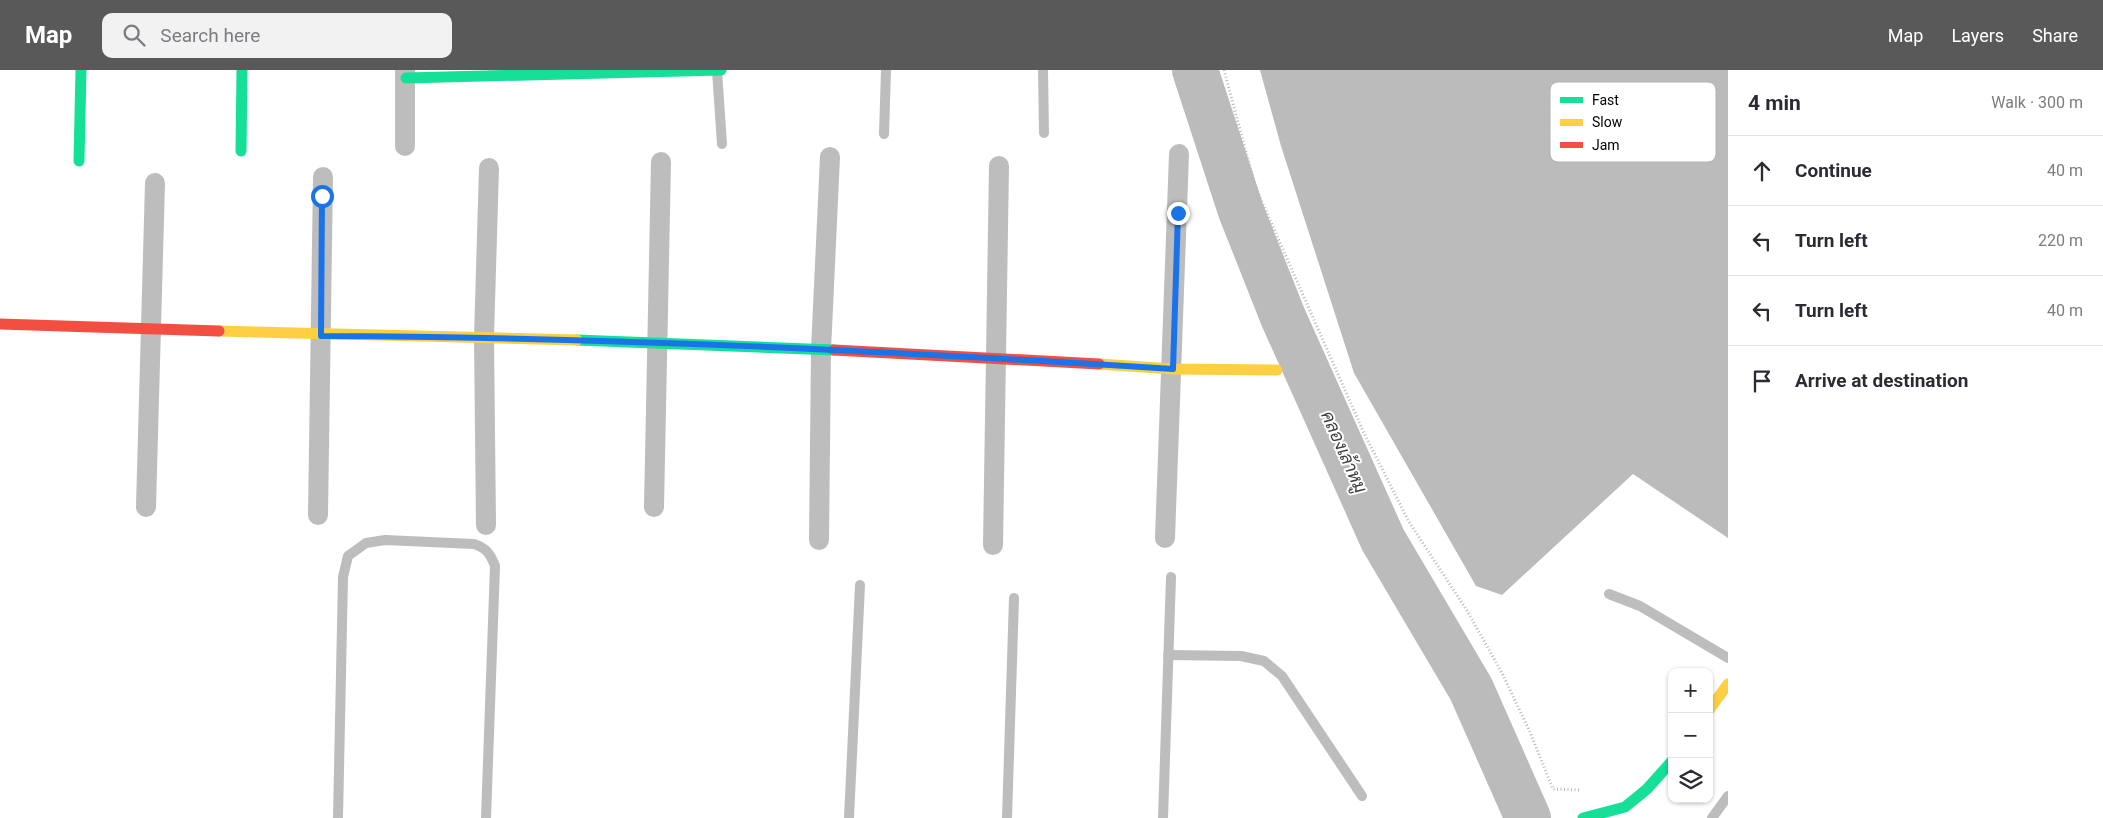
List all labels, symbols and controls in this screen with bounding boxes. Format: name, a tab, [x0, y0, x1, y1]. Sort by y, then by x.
search box	[102, 13, 452, 58]
text: Map	[25, 21, 72, 49]
icon: search	[120, 21, 148, 49]
text: Search here	[160, 24, 260, 47]
text: Map	[1888, 25, 1923, 46]
text: Layers	[1951, 25, 2004, 46]
text: Share	[2032, 25, 2078, 46]
legend	[1550, 82, 1716, 162]
text: 4 min	[1748, 91, 1801, 115]
text: Fast	[1592, 92, 1619, 108]
text: Walk · 300 m	[1991, 93, 2083, 112]
text: Slow	[1592, 114, 1623, 130]
text: Jam	[1592, 137, 1620, 153]
icon: ahead	[1748, 157, 1776, 185]
text: Continue	[1795, 159, 1872, 182]
text: 40 m	[2047, 161, 2083, 180]
route start	[311, 185, 334, 208]
route end	[1167, 202, 1190, 225]
icon: left	[1748, 227, 1776, 255]
text: Turn left	[1795, 229, 1868, 252]
text: 220 m	[2038, 231, 2083, 250]
icon: left	[1748, 297, 1776, 325]
text: Turn left	[1795, 299, 1868, 322]
text: 40 m	[2047, 301, 2083, 320]
icon: arrive	[1748, 367, 1776, 395]
text: Arrive at destination	[1795, 369, 1968, 392]
water label: คลองเล้าหมู	[1314, 407, 1373, 497]
map controls	[1668, 668, 1713, 803]
button: +	[1668, 668, 1713, 713]
button: −	[1668, 713, 1713, 758]
button: layers	[1668, 758, 1713, 803]

